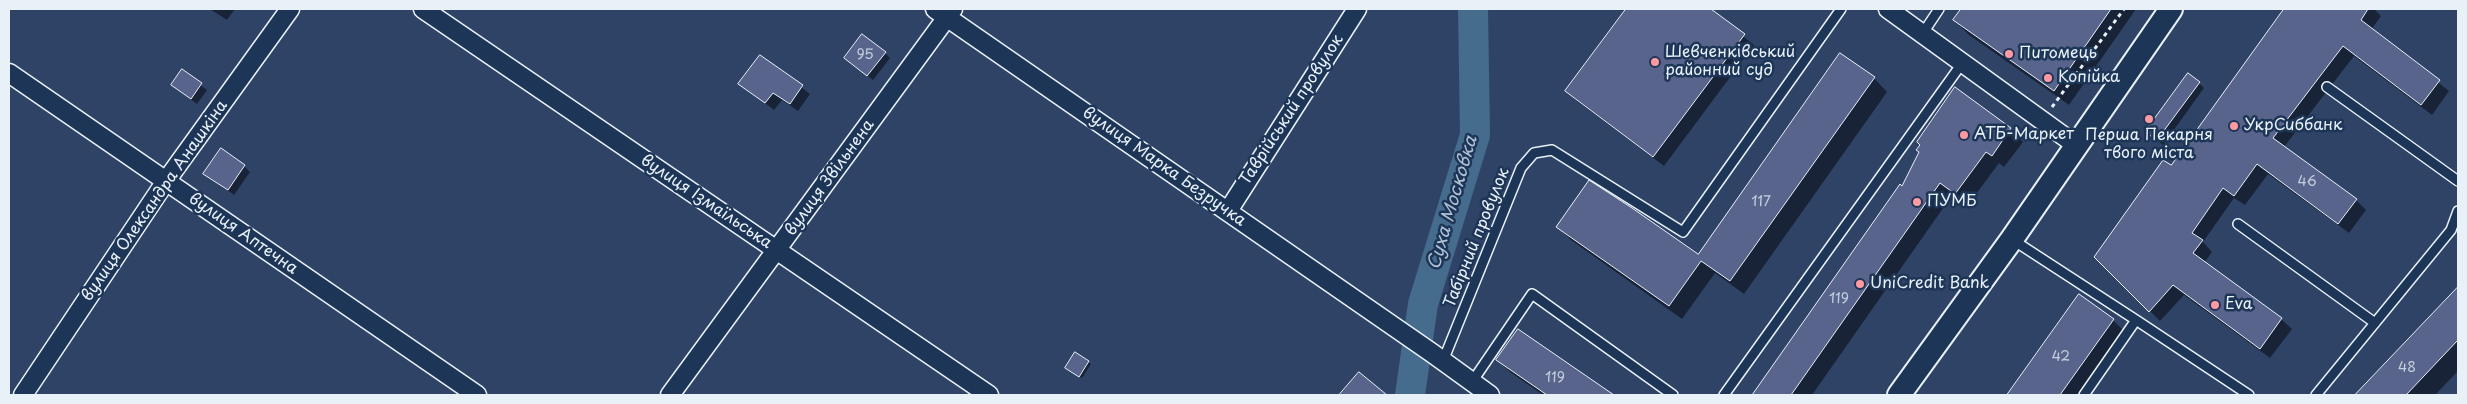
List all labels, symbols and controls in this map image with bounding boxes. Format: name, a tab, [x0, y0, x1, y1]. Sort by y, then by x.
street label: Таврійський провулок	[1236, 31, 1348, 189]
place label: Шевченківський районний суд	[1665, 43, 1795, 81]
place label: Питомець	[2019, 44, 2097, 64]
house number: 95	[856, 47, 874, 63]
marker: Питомець	[2003, 48, 2015, 60]
marker: Шевченківський районний суд	[1649, 56, 1661, 68]
place label: Копійка	[2058, 68, 2120, 88]
marker: Копійка	[2042, 72, 2054, 84]
street label: вулиця Олександра Анашкіна	[78, 97, 232, 305]
street label: вулиця Марка Безручка	[1079, 103, 1249, 231]
marker: Перша Пекарня твого міста	[2143, 113, 2155, 125]
street label: вулиця Звільнена	[781, 116, 879, 240]
place label: УкрСиббанк	[2244, 116, 2343, 136]
marker: УкрСиббанк	[2228, 120, 2240, 132]
place label: АТБ-Маркет	[1974, 125, 2074, 145]
place label: Перша Пекарня твого міста	[2085, 126, 2213, 164]
marker: АТБ-Маркет	[1958, 129, 1970, 141]
water label: Суха Московка	[1424, 134, 1482, 272]
street label: вулиця Ізмаїльська	[637, 151, 775, 253]
street label: Табірний провулок	[1440, 165, 1514, 311]
house number: 46	[2297, 174, 2317, 190]
street label: вулиця Аптечна	[185, 189, 301, 279]
place label: ПУМБ	[1927, 192, 1977, 212]
house number: 117	[1751, 194, 1771, 210]
marker: ПУМБ	[1911, 196, 1923, 208]
place label: UniCredit Bank	[1870, 274, 1989, 294]
marker: UniCredit Bank	[1854, 278, 1866, 290]
house number: 119	[1829, 291, 1849, 307]
place label: Eva	[2225, 295, 2253, 315]
marker: Eva	[2209, 299, 2221, 311]
house number: 42	[2052, 349, 2070, 365]
house number: 48	[2398, 360, 2416, 376]
house number: 119	[1545, 370, 1565, 386]

